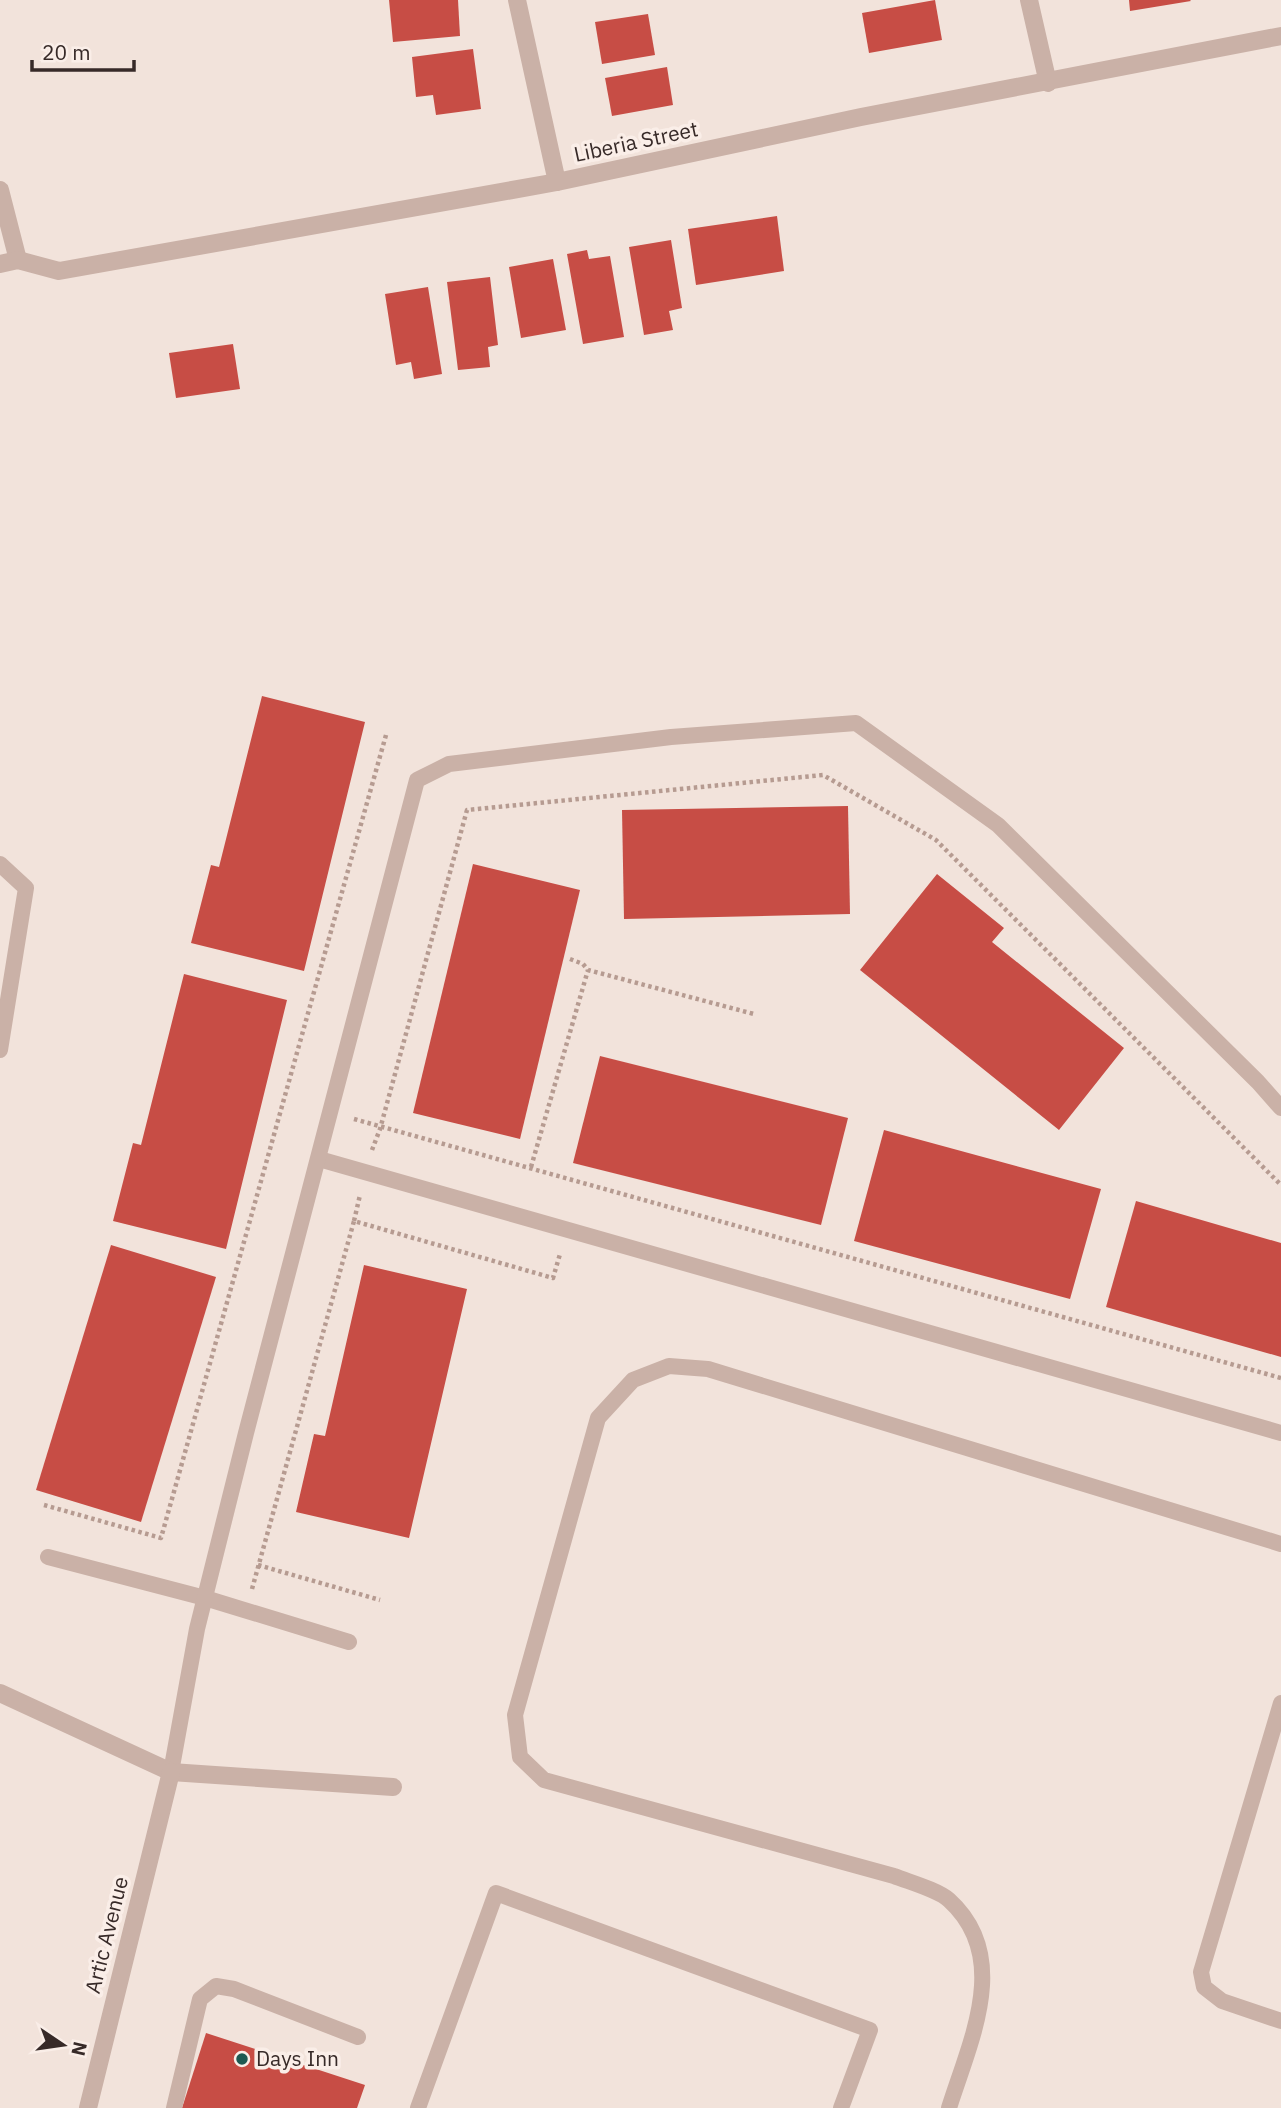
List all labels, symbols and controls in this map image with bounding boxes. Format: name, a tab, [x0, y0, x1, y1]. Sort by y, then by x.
scale bar	[32, 28, 133, 72]
text: 20 m	[42, 38, 91, 66]
street label: Liberia Street	[571, 114, 700, 168]
street label: Artic Avenue	[78, 1873, 134, 1996]
north arrow	[28, 2010, 98, 2080]
text: N	[66, 2039, 93, 2058]
place label: Days Inn	[256, 2044, 339, 2072]
marker: Days Inn	[234, 2051, 250, 2067]

